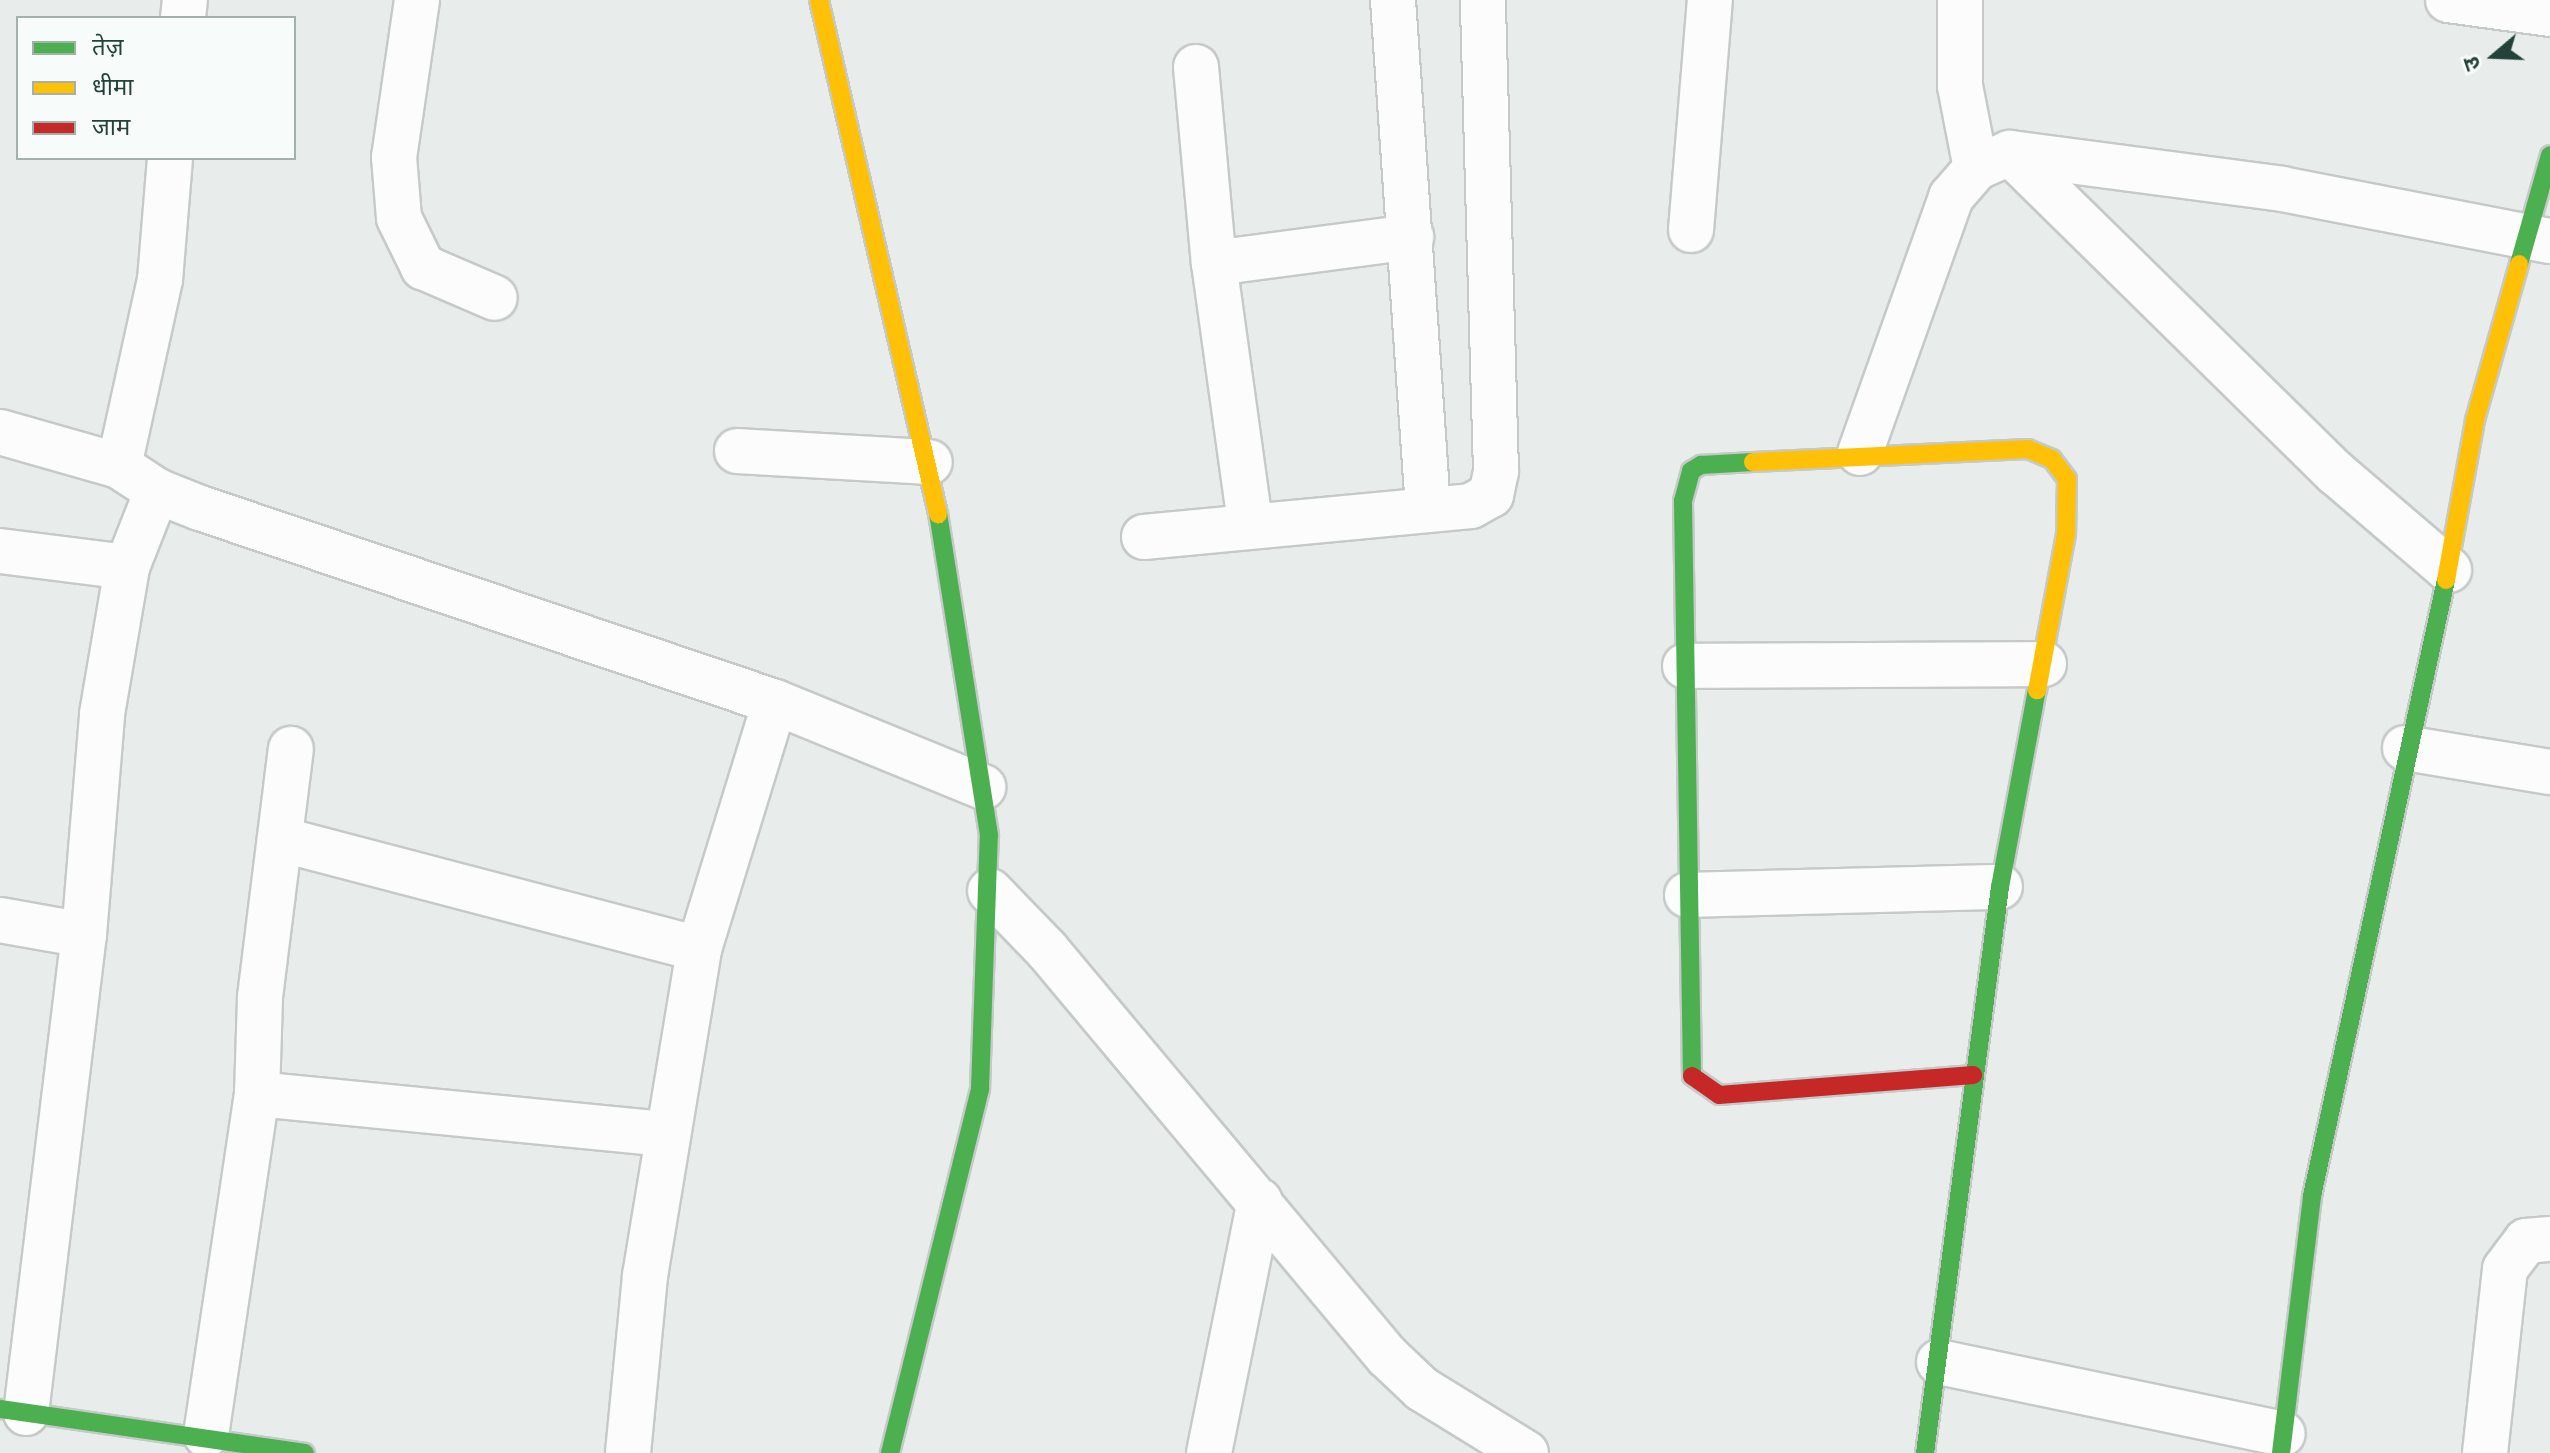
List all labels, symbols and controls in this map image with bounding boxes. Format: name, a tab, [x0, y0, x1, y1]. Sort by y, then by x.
legend	[16, 16, 296, 160]
north arrow	[2454, 16, 2534, 96]
text: तेज़	[92, 32, 124, 61]
text: उ	[2457, 53, 2486, 74]
text: धीमा	[92, 72, 134, 101]
text: जाम	[92, 112, 130, 141]

